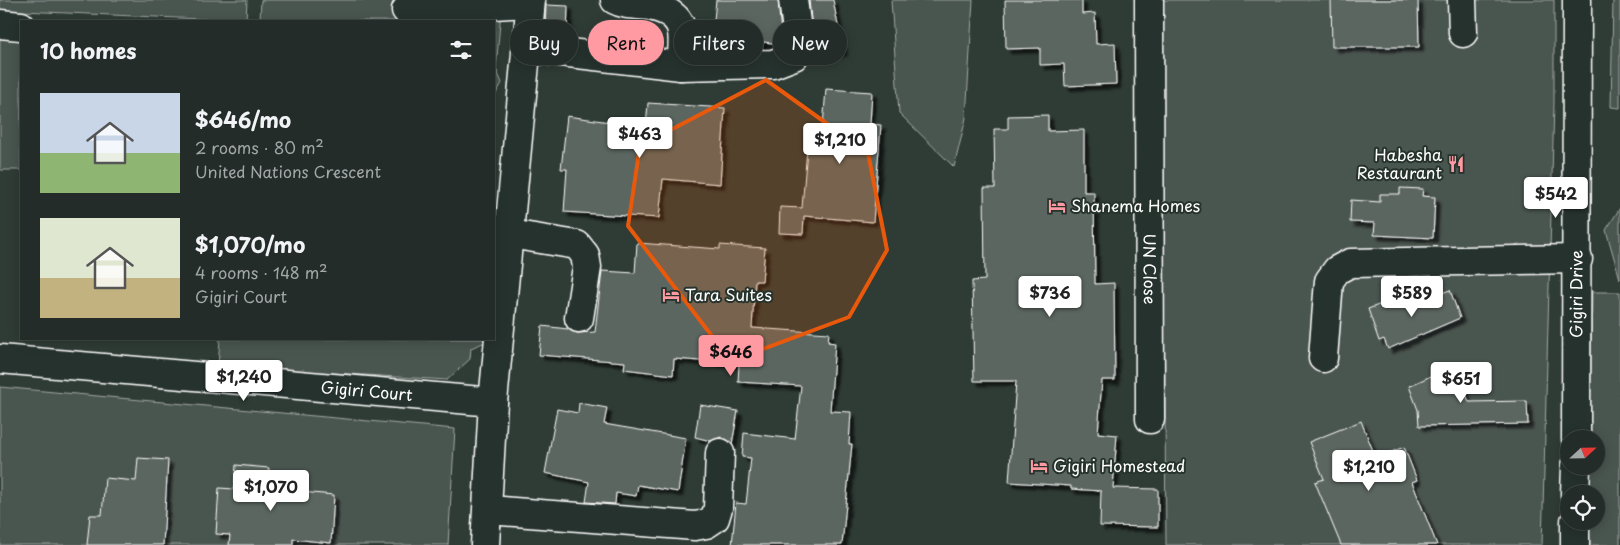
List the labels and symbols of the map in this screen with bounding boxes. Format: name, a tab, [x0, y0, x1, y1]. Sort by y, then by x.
pin: $463	[610, 116, 670, 159]
pin: $1,210	[799, 122, 881, 165]
place label: Habesha Restaurant	[1356, 142, 1442, 184]
restaurant icon: Habesha Restaurant	[1446, 154, 1466, 174]
pin: $542	[1526, 176, 1586, 219]
place label: Shanema Homes	[1071, 193, 1200, 217]
hotel icon: Shanema Homes	[1047, 196, 1067, 216]
street label: UN Close	[1139, 234, 1163, 304]
street label: Gigiri Drive	[1563, 250, 1587, 338]
pin: $736	[1020, 276, 1080, 318]
pin: $589	[1382, 276, 1442, 318]
place label: Tara Suites	[685, 282, 772, 306]
hotel icon: Tara Suites	[661, 285, 681, 305]
pin: $646	[701, 334, 761, 377]
pin: $1,240	[203, 360, 285, 402]
pin: $651	[1431, 362, 1491, 404]
street label: Gigiri Court	[320, 374, 414, 406]
north arrow	[1560, 430, 1605, 475]
pin: $1,210	[1328, 450, 1410, 492]
place label: Gigiri Homestead	[1053, 453, 1185, 477]
hotel icon: Gigiri Homestead	[1029, 456, 1049, 476]
pin: $1,070	[230, 470, 312, 512]

